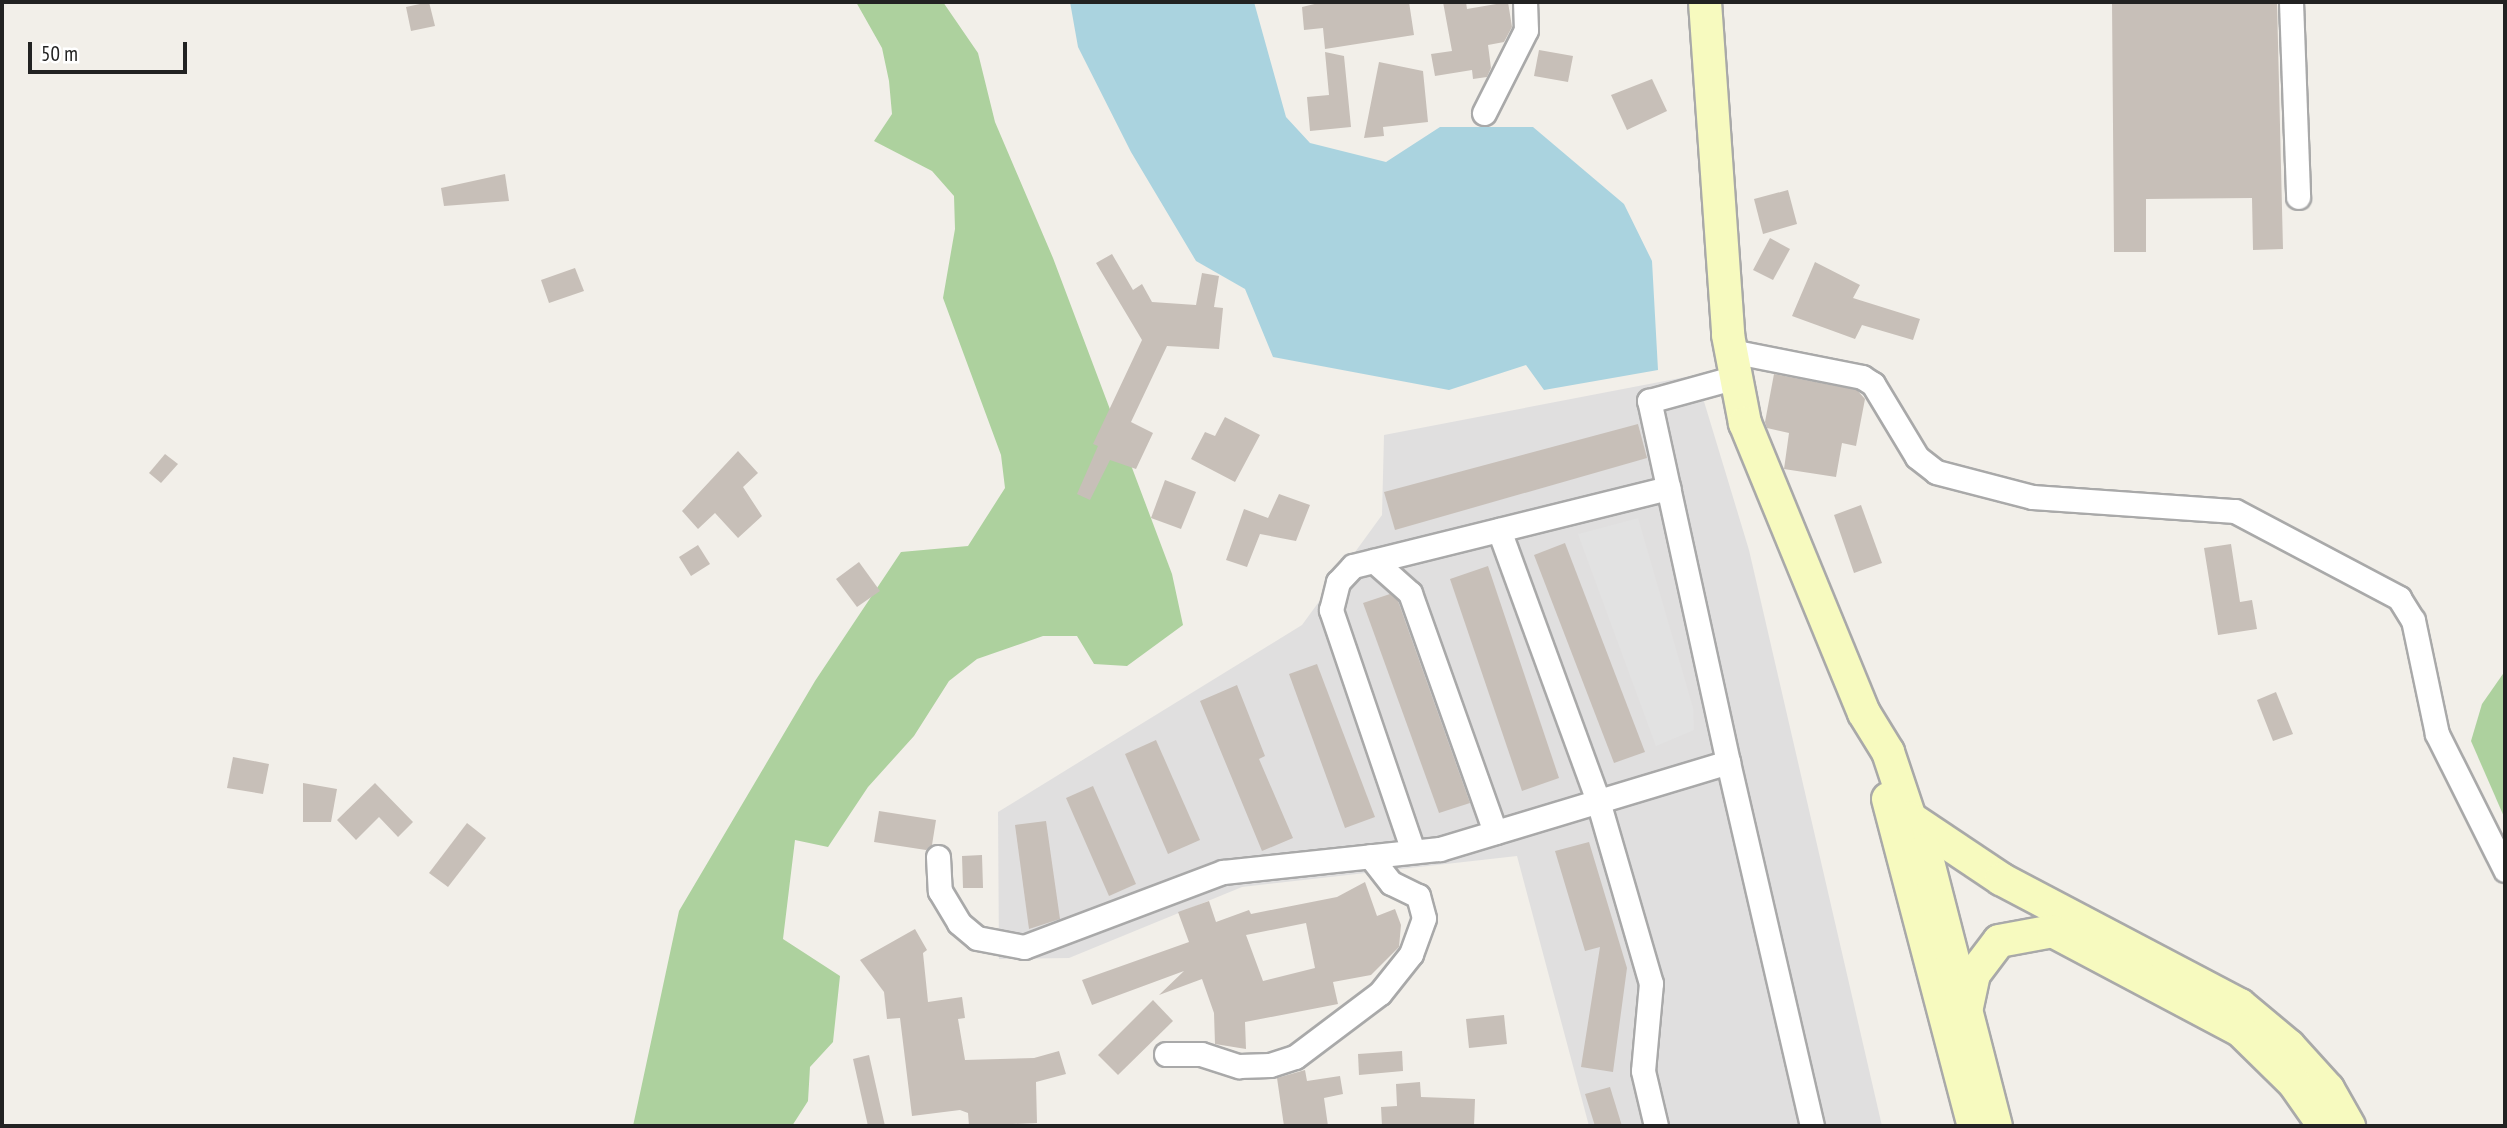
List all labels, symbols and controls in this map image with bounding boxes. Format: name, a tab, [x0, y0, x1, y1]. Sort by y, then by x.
scale bar	[32, 28, 191, 72]
text: 50 m	[41, 40, 78, 67]

